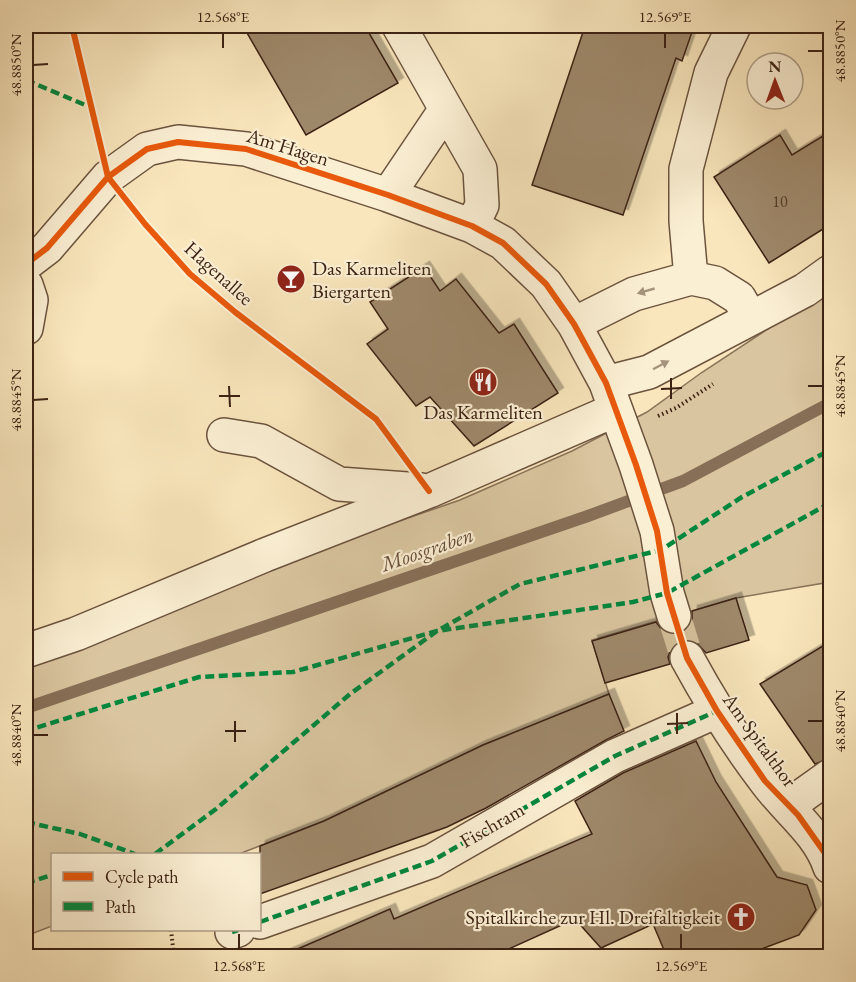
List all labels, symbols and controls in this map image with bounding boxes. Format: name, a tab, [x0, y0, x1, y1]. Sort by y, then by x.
text: 12.568°E	[197, 7, 250, 26]
text: 12.569°E	[639, 7, 692, 26]
text: 48.8850°N	[830, 19, 849, 82]
text: 48.8850°N	[6, 33, 25, 96]
north arrow	[745, 51, 805, 111]
text: N	[768, 56, 781, 77]
street label: Am Hagen	[243, 122, 333, 172]
house number: 10	[772, 191, 788, 212]
street label: Hagenallee	[179, 235, 259, 311]
place label: Das Karmeliten Biergarten	[312, 255, 432, 304]
bar icon: Das Karmeliten Biergarten	[275, 263, 307, 295]
one-way arrow	[637, 286, 655, 296]
text: 48.8845°N	[830, 354, 849, 417]
one-way arrow	[653, 360, 670, 370]
restaurant icon: Das Karmeliten	[467, 366, 499, 398]
text: 48.8845°N	[6, 368, 25, 431]
place label: Das Karmeliten	[423, 399, 543, 425]
water label: Moosgraben	[375, 521, 477, 578]
street label: Am Spitalthor	[717, 687, 803, 792]
text: 48.8840°N	[830, 689, 849, 752]
text: 48.8840°N	[6, 703, 25, 766]
street label: Fischram	[455, 796, 529, 854]
legend	[51, 853, 261, 931]
text: Cycle path	[105, 865, 179, 888]
text: Path	[105, 895, 136, 918]
church icon: Spitalkirche zur Hl. Dreifaltigkeit	[725, 901, 757, 933]
place label: Spitalkirche zur Hl. Dreifaltigkeit	[465, 904, 721, 930]
text: 12.568°E	[213, 956, 266, 975]
text: 12.569°E	[655, 956, 708, 975]

